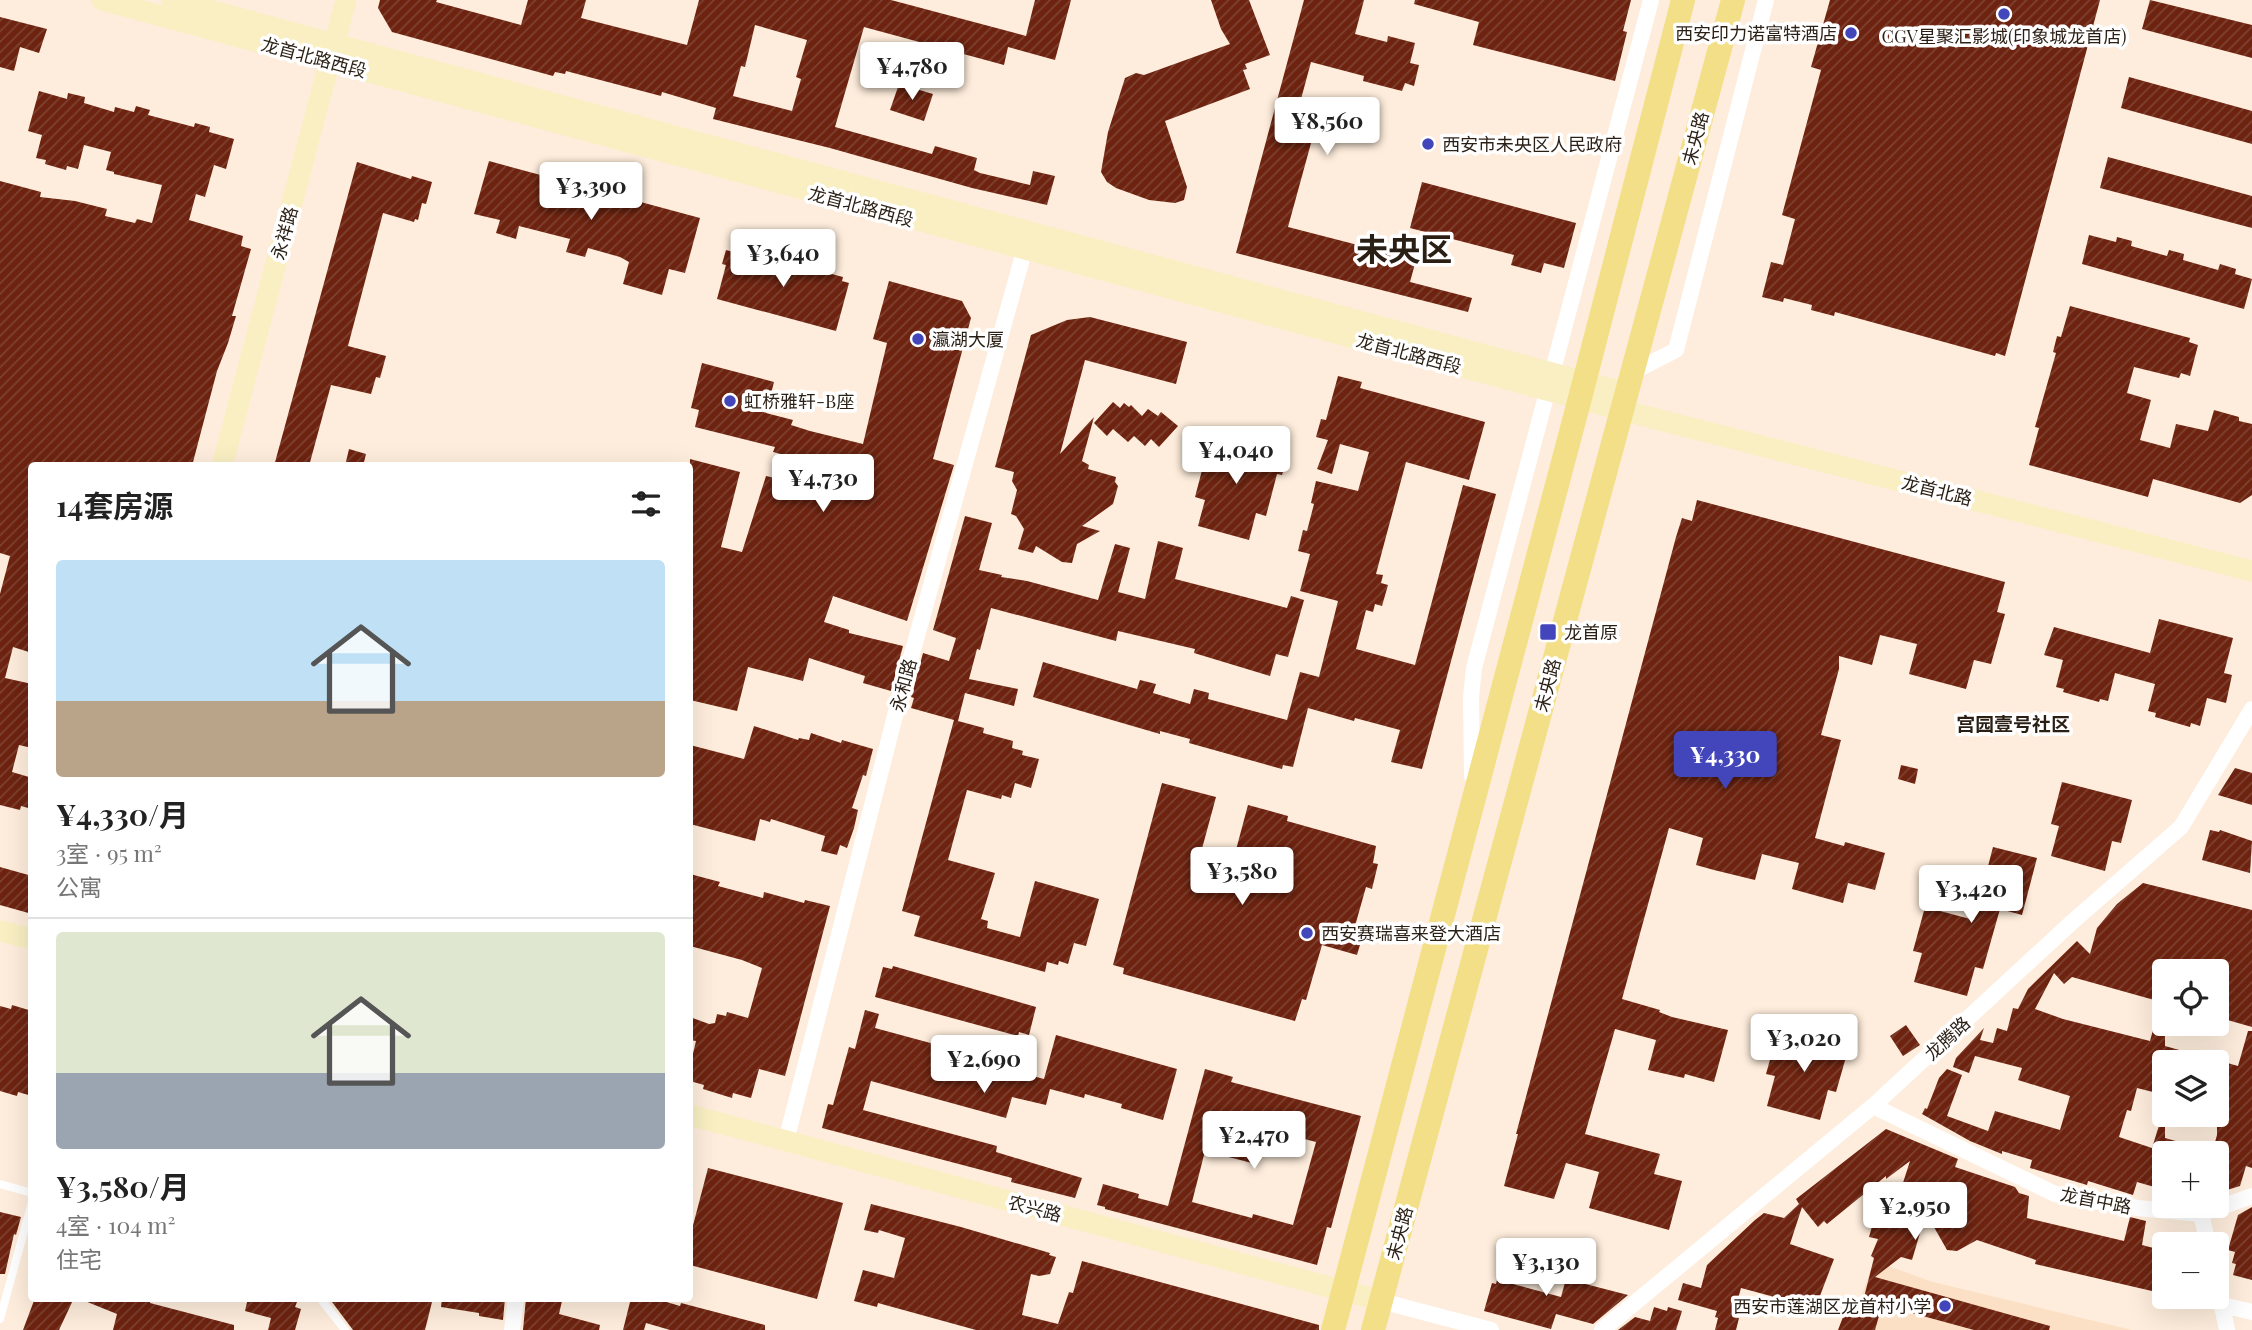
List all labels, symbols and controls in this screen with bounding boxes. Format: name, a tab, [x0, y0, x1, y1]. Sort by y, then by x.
marker: CGV星聚汇影城(印象城龙首店)	[1996, 6, 2012, 22]
place label: 西安印力诺富特酒店	[1675, 21, 1837, 45]
place label: CGV星聚汇影城(印象城龙首店)	[1882, 24, 2126, 48]
marker: 西安印力诺富特酒店	[1843, 25, 1859, 41]
street label: 龙首北路西段	[259, 31, 369, 83]
pin: ¥4,780	[855, 42, 969, 102]
text: ¥4,780	[876, 49, 948, 80]
pin: ¥8,560	[1270, 97, 1384, 157]
text: ¥8,560	[1291, 104, 1363, 135]
street label: 未央路	[1676, 109, 1714, 167]
place label: 西安市未央区人民政府	[1442, 132, 1622, 156]
marker: 西安市未央区人民政府	[1420, 136, 1436, 152]
pin: ¥3,390	[534, 162, 648, 222]
text: ¥3,390	[555, 169, 627, 200]
street label: 龙首北路西段	[806, 180, 916, 232]
street label: 永祥路	[265, 204, 303, 262]
district label: 未央区	[1356, 226, 1452, 269]
pin: ¥3,640	[726, 230, 840, 289]
text: ¥3,640	[747, 236, 819, 267]
place label: 瀛湖大厦	[932, 327, 1004, 351]
street label: 龙首北路西段	[1354, 327, 1464, 379]
marker: 瀛湖大厦	[910, 331, 926, 347]
place label: 虹桥雅轩-B座	[744, 389, 854, 413]
marker: 虹桥雅轩-B座	[722, 393, 738, 409]
pin: ¥4,040	[1179, 426, 1293, 486]
text: ¥4,040	[1198, 433, 1274, 464]
pin: ¥4,730	[766, 454, 880, 514]
text: ¥4,730	[788, 461, 858, 492]
street label: 龙首北路	[1899, 470, 1975, 510]
text: 14套房源	[56, 485, 173, 525]
icon: filters	[627, 485, 665, 523]
icon: home	[298, 606, 424, 732]
place label: 龙首原	[1564, 620, 1618, 644]
marker: 龙首原	[1538, 622, 1558, 642]
street label: 永和路	[884, 656, 922, 714]
street label: 未央路	[1528, 656, 1566, 714]
district label: 宫园壹号社区	[1956, 710, 2070, 736]
pin: ¥4,330	[1668, 732, 1782, 791]
text: ¥4,330	[1690, 738, 1760, 769]
text: ¥4,330/月	[56, 794, 189, 834]
text: 3室 · 95 m²	[56, 837, 162, 868]
pin: ¥3,580	[1185, 848, 1299, 907]
text: ¥3,580	[1206, 854, 1278, 885]
pin: ¥3,420	[1914, 866, 2028, 925]
text: 公寓	[56, 871, 102, 902]
text: ¥3,420	[1935, 872, 2007, 903]
place label: 西安赛瑞喜来登大酒店	[1321, 921, 1501, 945]
marker: 西安赛瑞喜来登大酒店	[1299, 925, 1315, 941]
map controls	[2152, 959, 2229, 1309]
button: locate	[2152, 959, 2229, 1036]
icon: home	[298, 978, 424, 1104]
street label: 龙腾路	[1919, 1011, 1975, 1065]
pin: ¥3,020	[1747, 1014, 1861, 1074]
text: ¥3,020	[1767, 1021, 1841, 1052]
pin: ¥2,690	[927, 1036, 1041, 1095]
text: ¥2,690	[947, 1042, 1021, 1073]
button: layers	[2152, 1050, 2229, 1127]
pin: ¥2,470	[1197, 1112, 1311, 1171]
text: ¥2,470	[1218, 1118, 1290, 1149]
button: +	[2152, 1141, 2229, 1218]
text: ¥3,580/月	[56, 1166, 190, 1206]
street label: 龙首中路	[2058, 1181, 2134, 1219]
pin: ¥2,950	[1858, 1182, 1972, 1242]
street label: 农兴路	[1006, 1189, 1064, 1227]
text: ¥2,950	[1879, 1189, 1951, 1220]
street label: 未央路	[1380, 1204, 1418, 1262]
text: 4室 · 104 m²	[56, 1209, 176, 1240]
button: −	[2152, 1232, 2229, 1309]
pin: ¥3,130	[1489, 1238, 1603, 1298]
text: 住宅	[56, 1243, 102, 1274]
text: ¥3,130	[1512, 1245, 1580, 1276]
place label: 西安市莲湖区龙首村小学	[1733, 1294, 1931, 1318]
marker: 西安市莲湖区龙首村小学	[1937, 1298, 1953, 1314]

